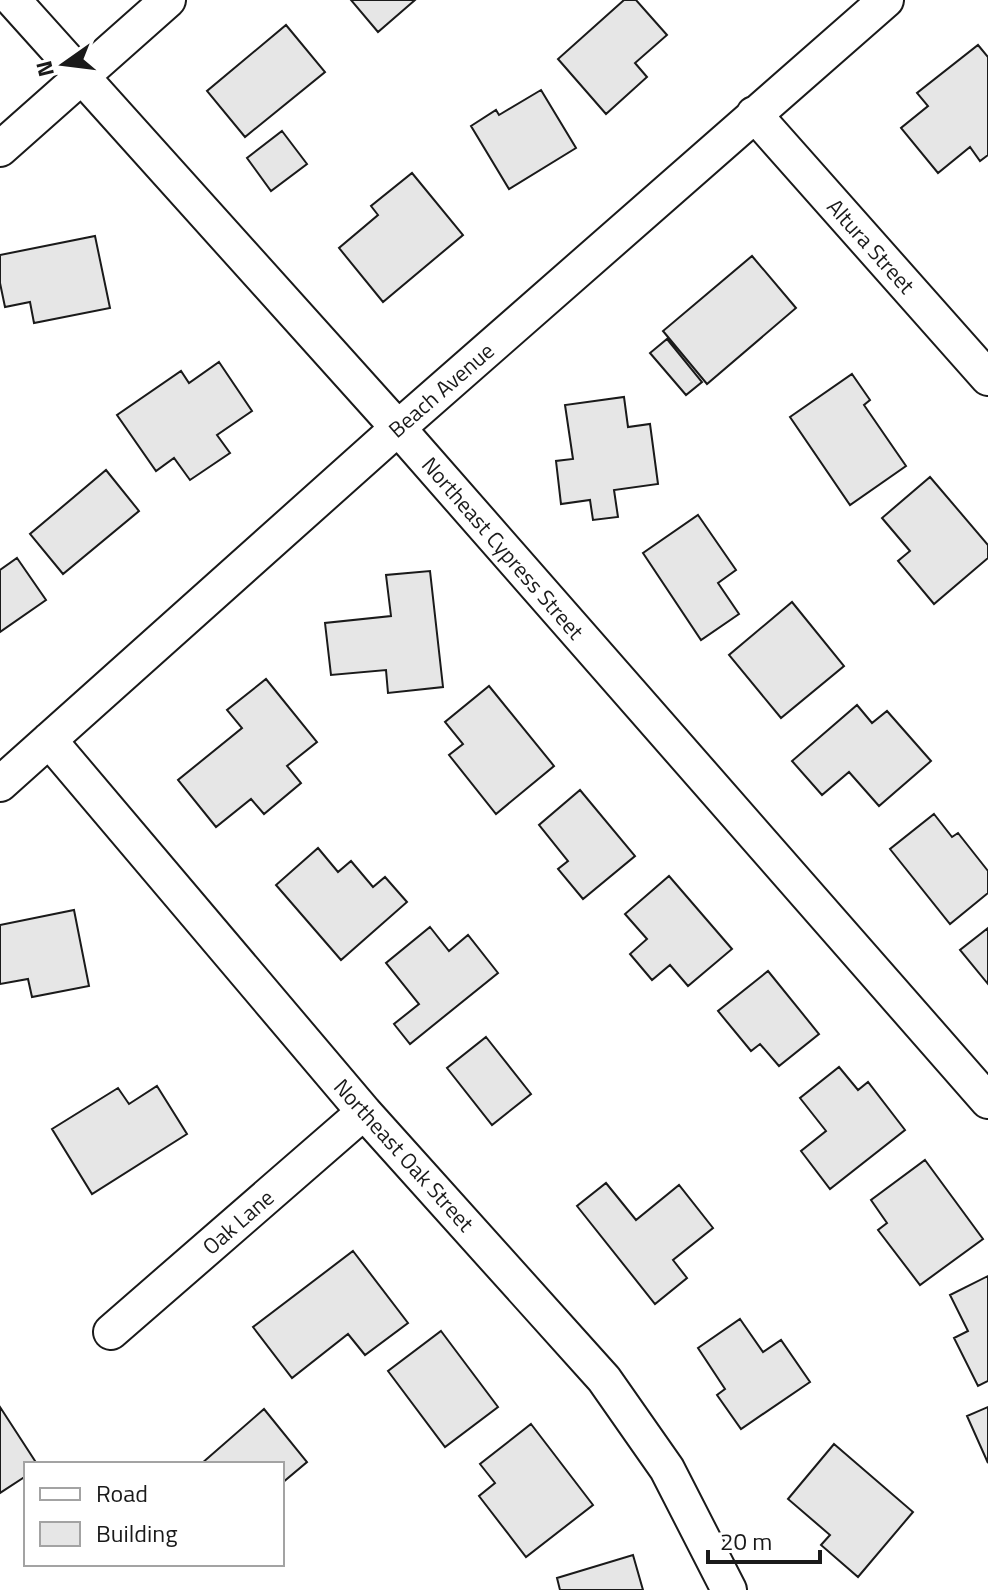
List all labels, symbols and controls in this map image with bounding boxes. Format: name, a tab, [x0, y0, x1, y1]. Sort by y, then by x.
north arrow	[24, 24, 104, 104]
text: N	[26, 57, 63, 80]
street label: Altura Street	[819, 191, 923, 301]
street label: Beach Avenue	[381, 334, 501, 446]
street label: Northeast Cypress Street	[414, 449, 592, 647]
street label: Northeast Oak Street	[326, 1071, 482, 1239]
street label: Oak Lane	[195, 1181, 281, 1263]
legend	[24, 1462, 284, 1566]
text: Road	[96, 1475, 148, 1511]
scale bar	[708, 1514, 820, 1564]
text: Building	[96, 1515, 178, 1551]
text: 20 m	[720, 1523, 772, 1559]

